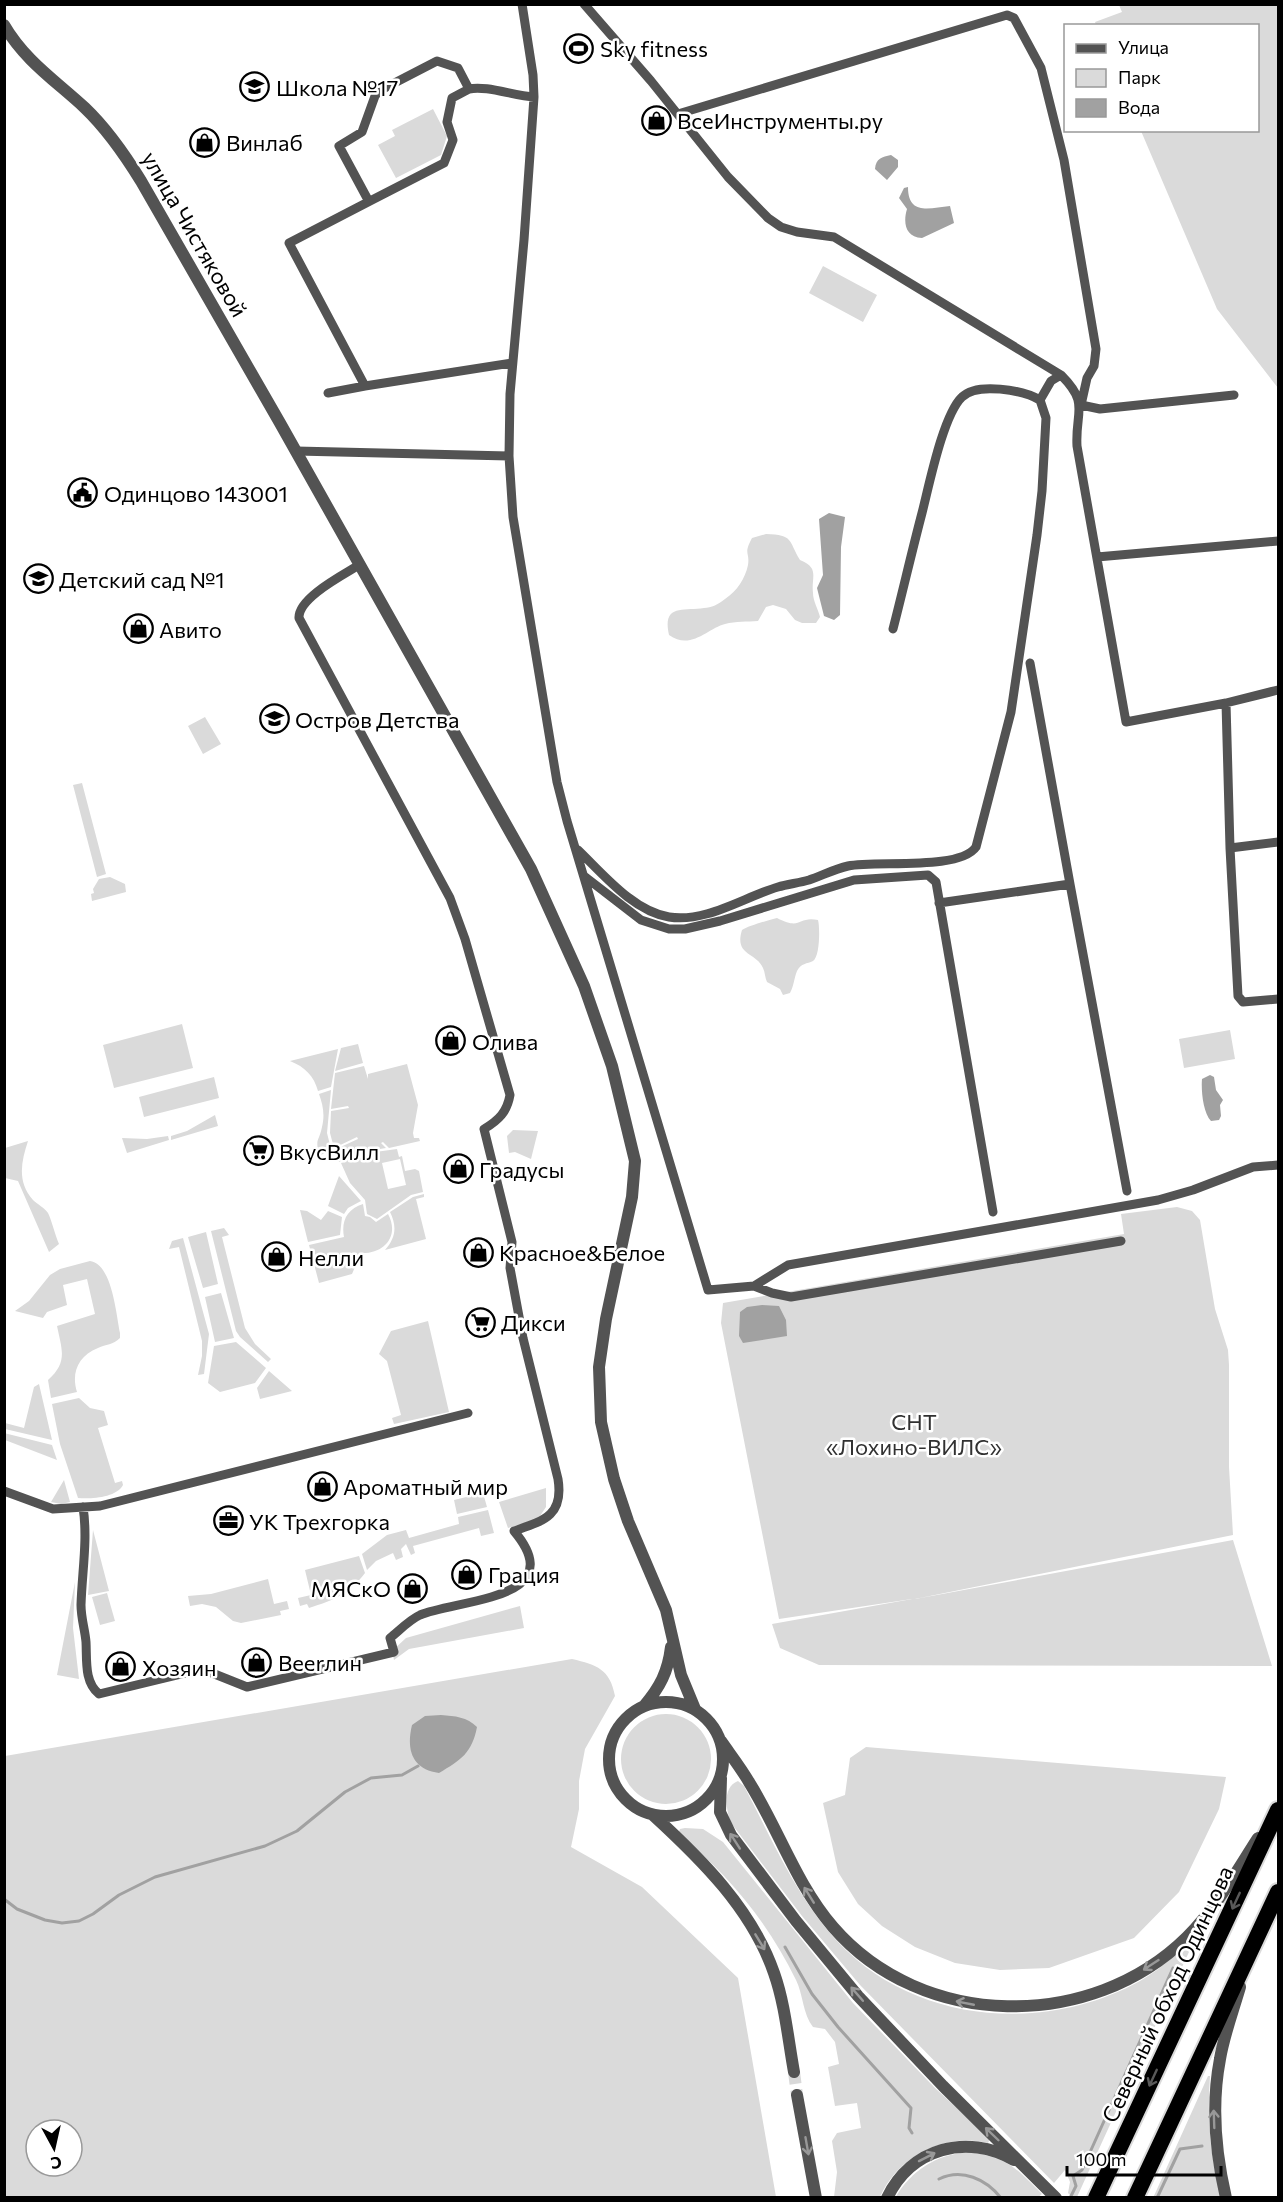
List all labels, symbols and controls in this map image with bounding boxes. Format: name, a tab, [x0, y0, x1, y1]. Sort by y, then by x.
legend	[1064, 24, 1259, 132]
sports icon: Sky fitness	[563, 32, 595, 64]
place label: Sky fitness	[600, 35, 708, 62]
text: Улица	[1118, 36, 1169, 58]
text: Парк	[1118, 66, 1161, 88]
school or university icon: Школа №17	[239, 71, 271, 103]
place label: Школа №17	[276, 74, 398, 101]
text: Вода	[1118, 96, 1160, 118]
shop icon: ВсеИнструменты.ру	[640, 104, 672, 136]
place label: ВсеИнструменты.ру	[677, 107, 883, 134]
shop icon: Винлаб	[189, 126, 221, 158]
place label: Винлаб	[226, 129, 303, 156]
street label: улица Чистяковой	[137, 146, 253, 322]
public building icon: Одинцово 143001	[67, 477, 99, 509]
place label: Одинцово 143001	[104, 480, 288, 507]
school or university icon: Детский сад №1	[22, 563, 54, 595]
place label: Детский сад №1	[59, 566, 225, 593]
shop icon: Авито	[122, 613, 154, 645]
place label: Авито	[159, 616, 222, 643]
school or university icon: Остров Детства	[258, 703, 290, 735]
place label: Остров Детства	[295, 706, 459, 733]
shop icon: Олива	[435, 1025, 467, 1057]
place label: Олива	[472, 1028, 538, 1055]
supermarket icon: ВкусВилл	[242, 1135, 274, 1167]
place label: ВкусВилл	[279, 1138, 379, 1165]
shop icon: Градусы	[442, 1153, 474, 1185]
place label: Градусы	[479, 1156, 564, 1183]
shop icon: Красное&Белое	[462, 1236, 494, 1268]
place label: Красное&Белое	[499, 1239, 665, 1266]
shop icon: Нелли	[261, 1241, 293, 1273]
place label: Нелли	[298, 1244, 364, 1271]
supermarket icon: Дикси	[464, 1306, 496, 1338]
place label: Дикси	[501, 1309, 566, 1336]
park label: СНТ «Лохино-ВИЛС»	[826, 1408, 1002, 1460]
shop icon: Ароматный мир	[306, 1470, 338, 1502]
place label: Ароматный мир	[343, 1473, 508, 1500]
office icon: УК Трехгорка	[212, 1505, 244, 1537]
place label: УК Трехгорка	[249, 1508, 390, 1535]
shop icon: Грация	[451, 1558, 483, 1590]
place label: Грация	[488, 1561, 560, 1588]
shop icon: МЯСкО	[396, 1572, 428, 1604]
place label: МЯСкО	[310, 1575, 391, 1602]
shop icon: Beerлин	[241, 1646, 273, 1678]
place label: Beerлин	[278, 1649, 362, 1676]
shop icon: Хозяин	[105, 1651, 137, 1683]
place label: Хозяин	[142, 1654, 217, 1681]
one-way arrow	[729, 1833, 741, 1850]
street label: Северный обход Одинцова	[1096, 1861, 1238, 2127]
one-way arrow	[803, 1887, 815, 1904]
one-way arrow	[1229, 1892, 1241, 1910]
one-way arrow	[754, 1933, 766, 1950]
one-way arrow	[1143, 1959, 1160, 1971]
one-way arrow	[850, 1987, 864, 2002]
one-way arrow	[955, 1997, 975, 2008]
one-way arrow	[1147, 2068, 1158, 2086]
one-way arrow	[1209, 2110, 1220, 2130]
north arrow	[24, 2118, 84, 2178]
one-way arrow	[985, 2126, 1000, 2141]
one-way arrow	[802, 2136, 813, 2155]
scale bar	[1067, 2139, 1222, 2177]
text: 100 m	[1076, 2148, 1126, 2170]
one-way arrow	[918, 2151, 935, 2163]
text: С	[49, 2153, 63, 2174]

